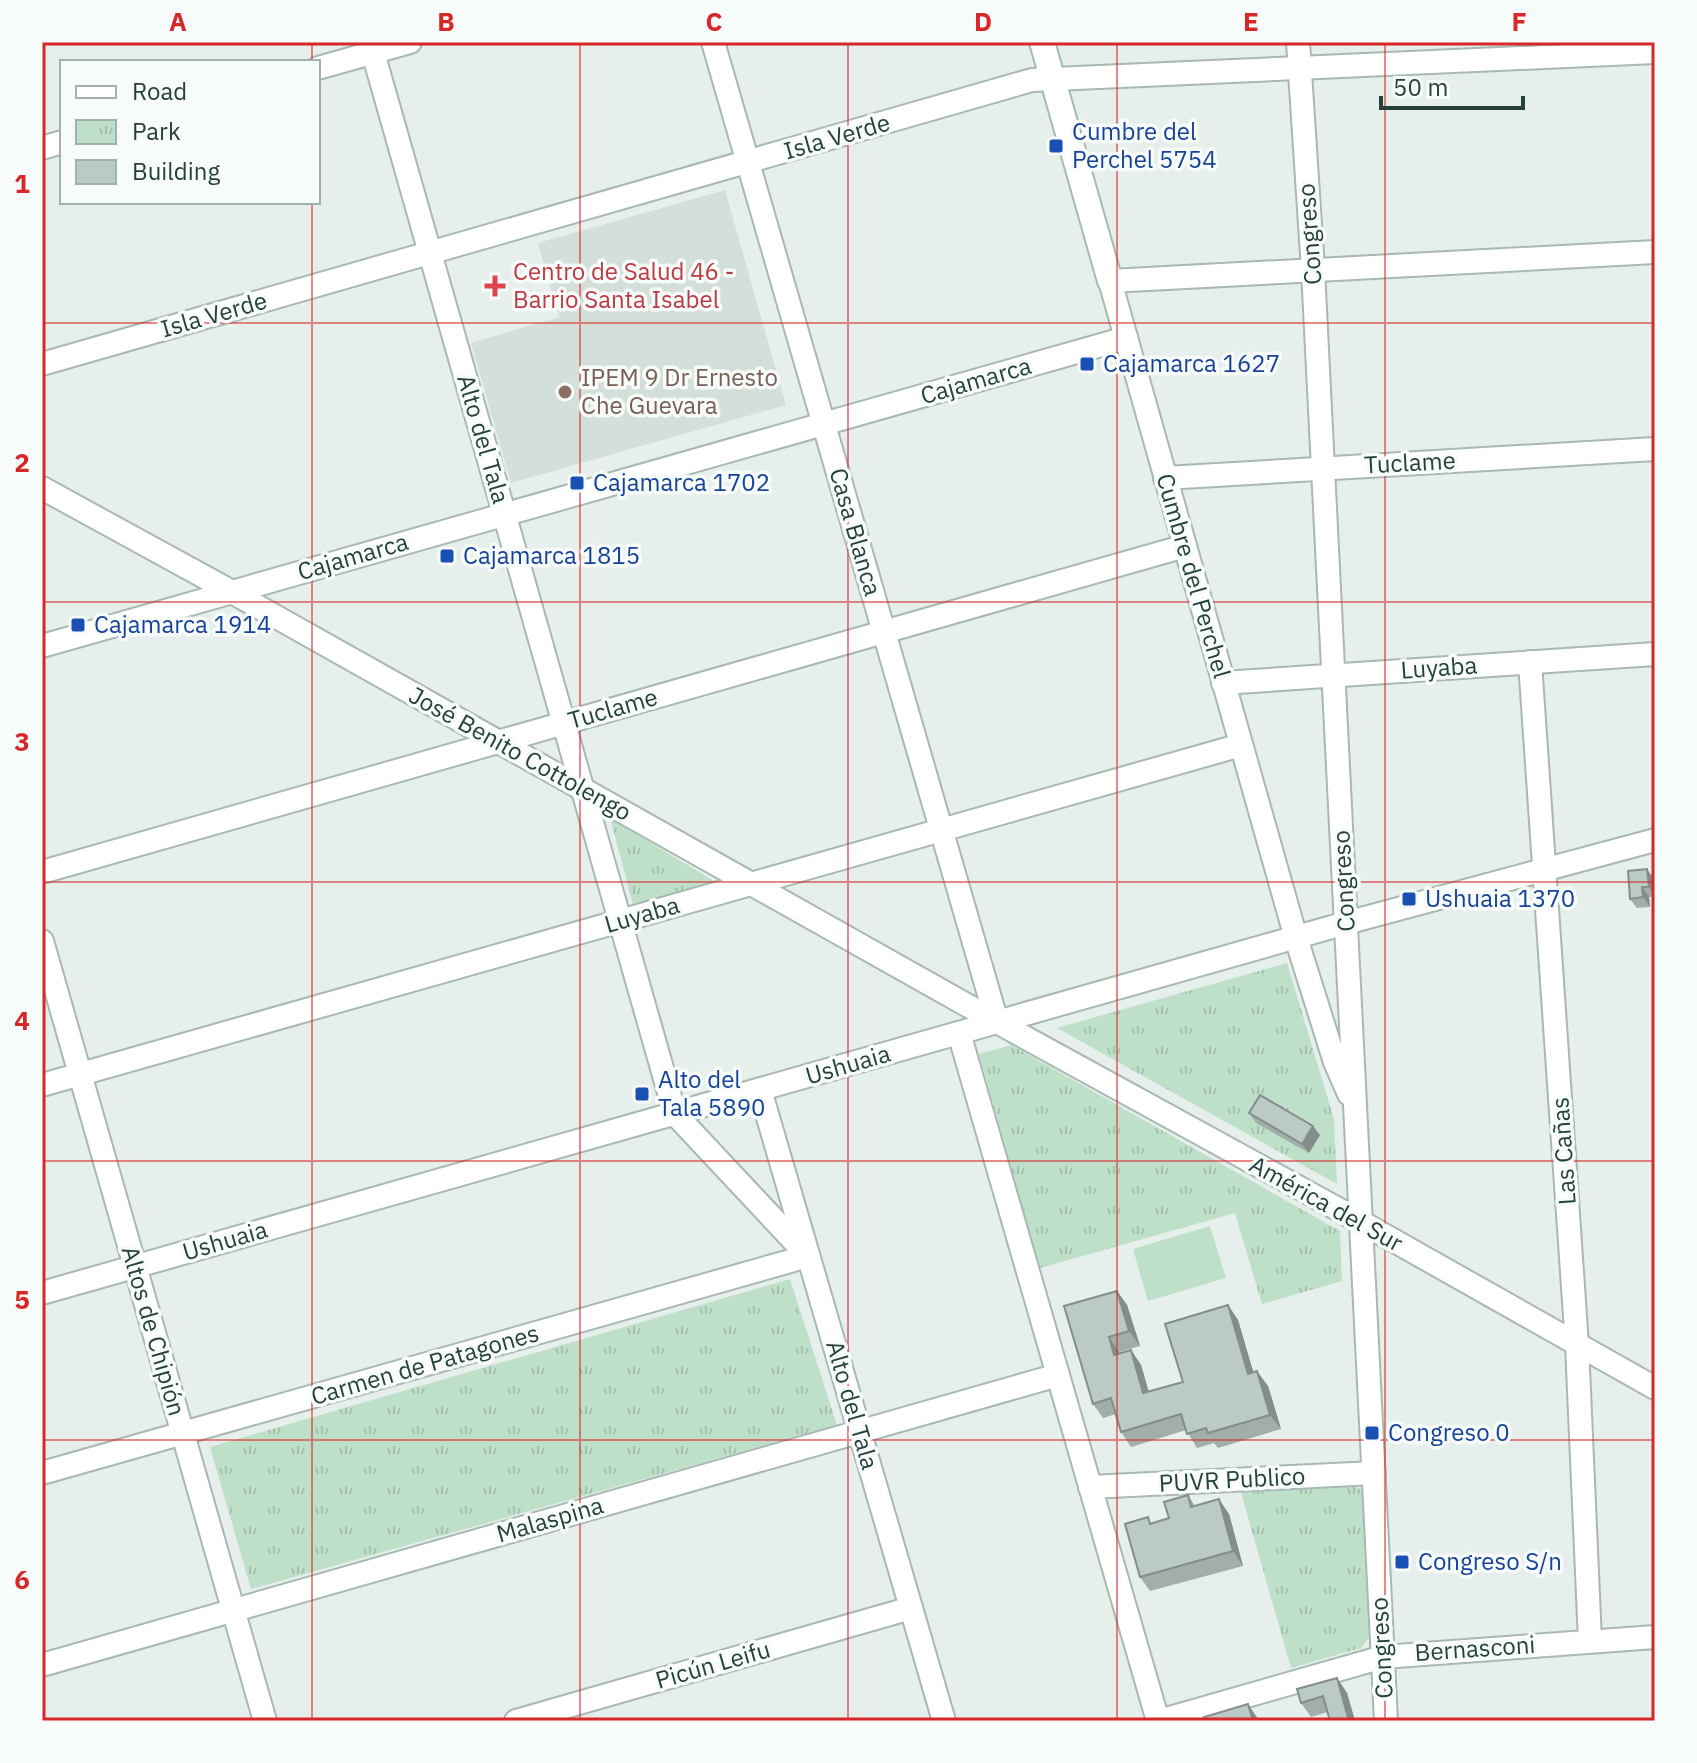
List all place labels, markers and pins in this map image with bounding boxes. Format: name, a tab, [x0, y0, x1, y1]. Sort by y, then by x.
place label: Cumbre del Perchel 5754	[1072, 115, 1217, 175]
marker: Cumbre del Perchel 5754	[1047, 137, 1065, 155]
place label: Centro de Salud 46 - Barrio Santa Isabel	[513, 255, 734, 315]
marker: Centro de Salud 46 - Barrio Santa Isabel	[484, 275, 506, 297]
place label: Cajamarca 1627	[1103, 347, 1280, 379]
marker: Cajamarca 1627	[1078, 355, 1096, 373]
place label: IPEM 9 Dr Ernesto Che Guevara	[581, 361, 778, 421]
marker: IPEM 9 Dr Ernesto Che Guevara	[556, 383, 574, 401]
place label: Cajamarca 1702	[593, 466, 770, 498]
marker: Cajamarca 1702	[568, 474, 586, 492]
place label: Cajamarca 1815	[463, 539, 640, 571]
marker: Cajamarca 1815	[438, 547, 456, 565]
place label: Cajamarca 1914	[94, 608, 271, 640]
marker: Cajamarca 1914	[69, 616, 87, 634]
place label: Ushuaia 1370	[1425, 882, 1575, 914]
marker: Ushuaia 1370	[1400, 890, 1418, 908]
place label: Alto del Tala 5890	[658, 1063, 765, 1123]
marker: Alto del Tala 5890	[633, 1085, 651, 1103]
place label: Congreso 0	[1388, 1416, 1510, 1448]
marker: Congreso 0	[1363, 1424, 1381, 1442]
place label: Congreso S/n	[1418, 1545, 1562, 1577]
marker: Congreso S/n	[1393, 1553, 1411, 1571]

